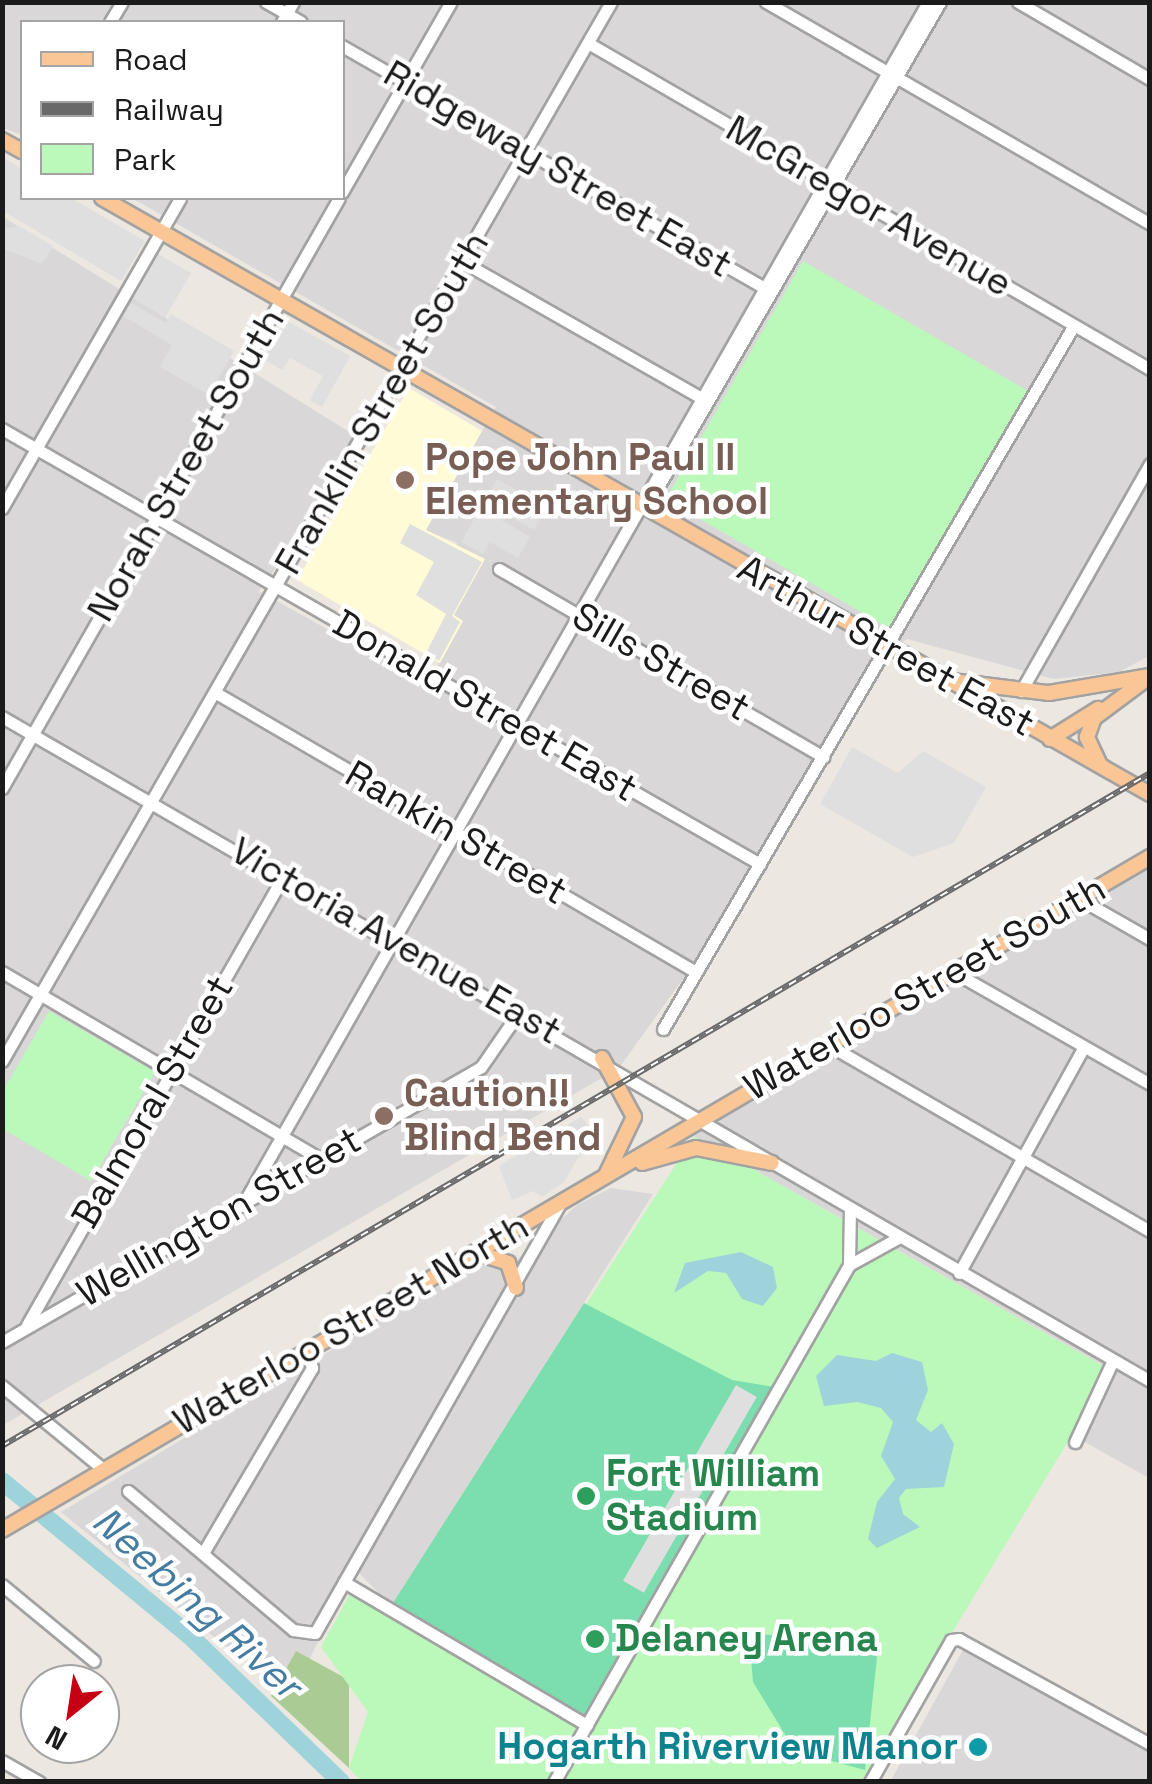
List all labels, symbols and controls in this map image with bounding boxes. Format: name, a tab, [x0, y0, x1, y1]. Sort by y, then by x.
legend	[20, 20, 345, 200]
text: Road	[114, 40, 188, 79]
street label: Ridgeway Street East	[376, 51, 740, 287]
text: Railway	[114, 90, 224, 129]
street label: McGregor Avenue	[718, 106, 1020, 306]
text: Park	[114, 140, 176, 179]
street label: Franklin Street South	[265, 224, 499, 582]
street label: Norah Street South	[78, 300, 294, 630]
place label: Pope John Paul II Elementary School	[425, 435, 768, 524]
marker: Pope John Paul II Elementary School	[394, 469, 416, 491]
street label: Arthur Street East	[730, 546, 1042, 746]
street label: Sills Street	[564, 593, 758, 731]
street label: Donald Street East	[325, 600, 645, 812]
street label: Rankin Street	[337, 751, 575, 915]
street label: Victoria Avenue East	[222, 828, 570, 1054]
street label: Waterloo Street South	[736, 866, 1114, 1110]
street label: Balmoral Street	[62, 968, 244, 1236]
place label: Caution!! Blind Bend	[404, 1071, 602, 1160]
marker: Caution!! Blind Bend	[373, 1105, 395, 1127]
street label: Wellington Street	[69, 1117, 369, 1317]
street label: Waterloo Street North	[165, 1204, 537, 1444]
place label: Fort William Stadium	[606, 1451, 820, 1540]
marker: Fort William Stadium	[575, 1485, 597, 1507]
water label: Neebing River	[83, 1497, 311, 1709]
place label: Delaney Arena	[615, 1616, 878, 1662]
marker: Delaney Arena	[584, 1628, 606, 1650]
north arrow	[20, 1664, 120, 1764]
text: N	[39, 1718, 73, 1759]
place label: Hogarth Riverview Manor	[497, 1724, 958, 1770]
marker: Hogarth Riverview Manor	[967, 1736, 989, 1758]

